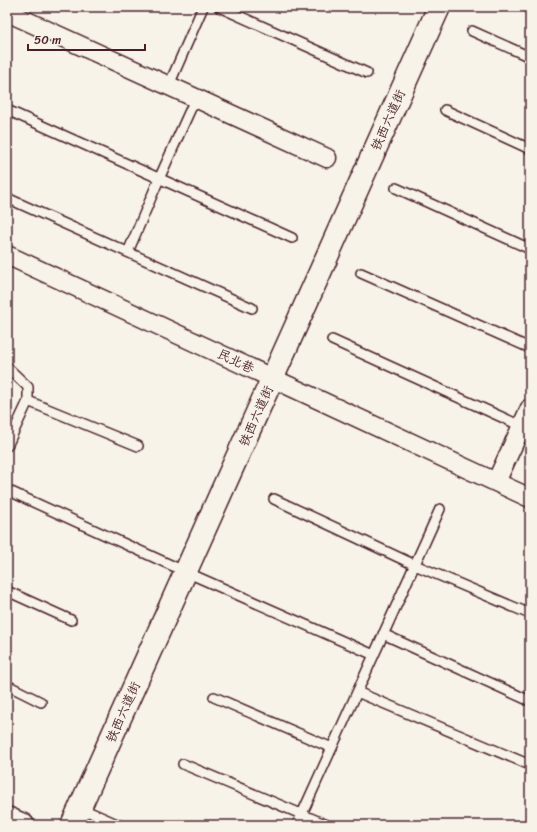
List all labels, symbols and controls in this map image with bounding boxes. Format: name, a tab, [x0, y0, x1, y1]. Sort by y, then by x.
scale bar	[28, 26, 145, 52]
text: 50 m	[34, 29, 61, 51]
street label: 铁西六道街	[364, 86, 412, 154]
street label: 民北巷	[213, 342, 259, 380]
street label: 铁西六道街	[232, 382, 280, 450]
street label: 铁西六道街	[99, 678, 147, 746]

